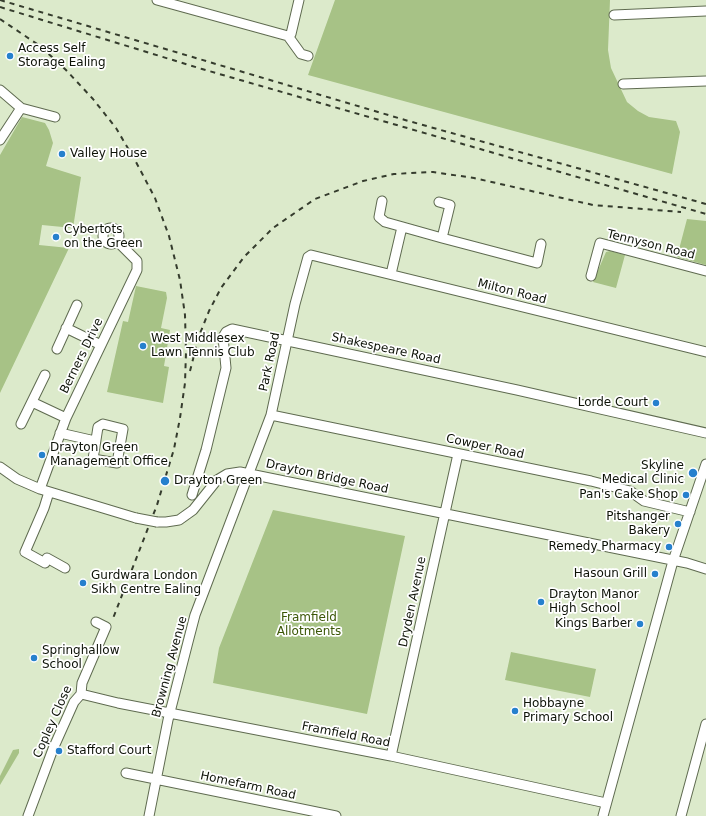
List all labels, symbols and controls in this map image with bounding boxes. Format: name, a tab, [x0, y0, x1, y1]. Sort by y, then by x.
place label: Access Self Storage Ealing	[18, 42, 106, 70]
marker: Access Self Storage Ealing	[5, 51, 15, 61]
place label: Valley House	[70, 147, 147, 161]
marker: Valley House	[57, 149, 67, 159]
place label: Cybertots on the Green	[64, 223, 143, 251]
street label: Tennyson Road	[606, 227, 696, 263]
marker: Cybertots on the Green	[51, 232, 61, 242]
street label: Milton Road	[476, 276, 548, 308]
street label: Berners Drive	[57, 316, 107, 396]
street label: Shakespeare Road	[330, 330, 442, 368]
street label: Park Road	[257, 331, 283, 393]
place label: West Middlesex Lawn Tennis Club	[151, 332, 254, 360]
marker: West Middlesex Lawn Tennis Club	[138, 341, 148, 351]
place label: Lorde Court	[578, 396, 648, 410]
marker: Lorde Court	[651, 398, 661, 408]
street label: Cowper Road	[445, 432, 525, 462]
place label: Drayton Green Management Office	[50, 441, 168, 469]
marker: Drayton Green Management Office	[37, 450, 47, 460]
street label: Drayton Bridge Road	[264, 457, 390, 497]
place label: Skyline Medical Clinic	[602, 459, 684, 487]
marker: Skyline Medical Clinic	[687, 467, 699, 479]
place label: Drayton Green	[174, 474, 262, 488]
marker: Drayton Green	[159, 475, 171, 487]
place label: Pan's Cake Shop	[579, 488, 678, 502]
marker: Pan's Cake Shop	[681, 490, 691, 500]
place label: Pitshanger Bakery	[606, 510, 670, 538]
marker: Pitshanger Bakery	[673, 519, 683, 529]
place label: Remedy Pharmacy	[549, 540, 661, 554]
marker: Remedy Pharmacy	[664, 542, 674, 552]
street label: Dryden Avenue	[396, 555, 430, 649]
place label: Hasoun Grill	[574, 567, 647, 581]
place label: Gurdwara London Sikh Centre Ealing	[91, 569, 201, 597]
marker: Hasoun Grill	[650, 569, 660, 579]
marker: Gurdwara London Sikh Centre Ealing	[78, 578, 88, 588]
place label: Drayton Manor High School	[549, 588, 639, 616]
marker: Drayton Manor High School	[536, 597, 546, 607]
park label: Framfield Allotments	[277, 611, 341, 639]
street label: Browning Avenue	[150, 615, 190, 719]
place label: Kings Barber	[555, 617, 632, 631]
marker: Kings Barber	[635, 619, 645, 629]
place label: Springhallow School	[42, 644, 120, 672]
marker: Springhallow School	[29, 653, 39, 663]
street label: Copley Close	[31, 684, 75, 760]
place label: Hobbayne Primary School	[523, 697, 613, 725]
marker: Hobbayne Primary School	[510, 706, 520, 716]
street label: Framfield Road	[301, 719, 391, 751]
place label: Stafford Court	[67, 744, 151, 758]
marker: Stafford Court	[54, 746, 64, 756]
street label: Homefarm Road	[199, 769, 297, 803]

